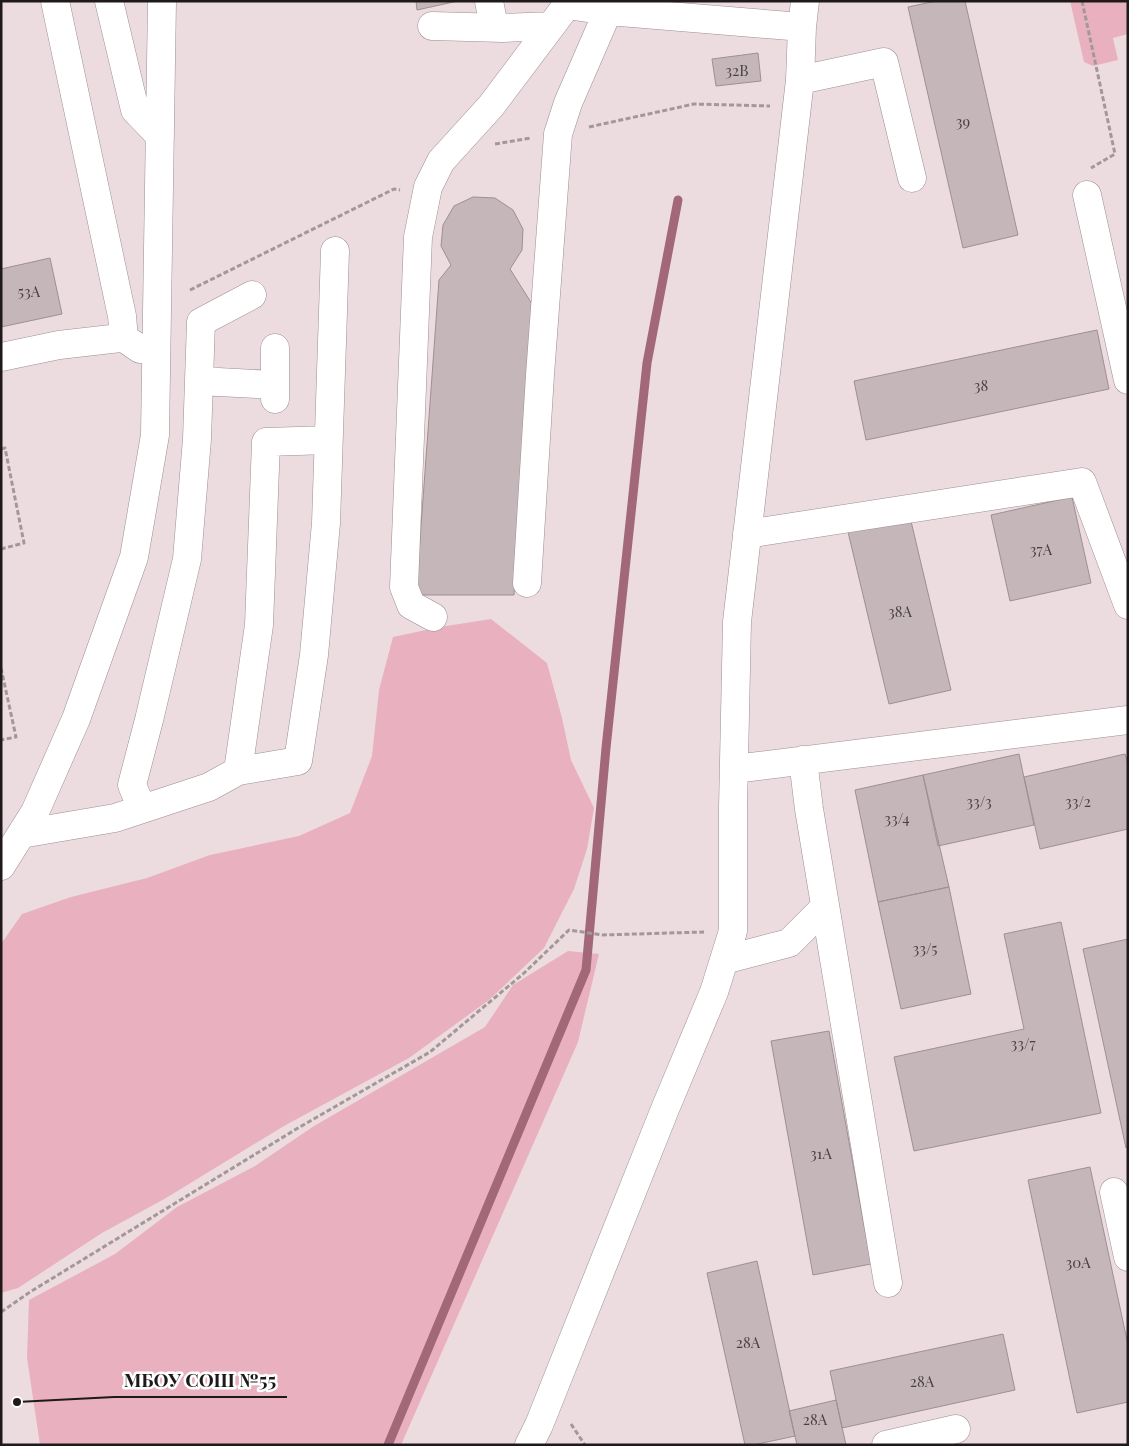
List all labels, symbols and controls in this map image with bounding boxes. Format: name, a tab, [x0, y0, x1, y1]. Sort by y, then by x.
house number: 32В	[725, 60, 749, 80]
house number: 39	[956, 111, 970, 131]
house number: 53А	[18, 281, 41, 301]
house number: 38	[974, 375, 988, 395]
house number: 37А	[1030, 539, 1053, 559]
house number: 38А	[888, 601, 913, 621]
house number: 33/3	[966, 791, 992, 811]
house number: 33/2	[1065, 791, 1091, 811]
house number: 33/4	[884, 808, 910, 828]
house number: 33/5	[912, 938, 938, 958]
house number: 33/7	[1010, 1033, 1036, 1053]
house number: 31А	[810, 1143, 832, 1163]
house number: 30А	[1065, 1252, 1091, 1272]
house number: 28А	[736, 1332, 761, 1352]
callout: МБОУ СОШ №55	[114, 1363, 287, 1397]
text: МБОУ СОШ №55	[124, 1366, 277, 1392]
house number: 28А	[910, 1371, 935, 1391]
house number: 28А	[803, 1409, 828, 1429]

